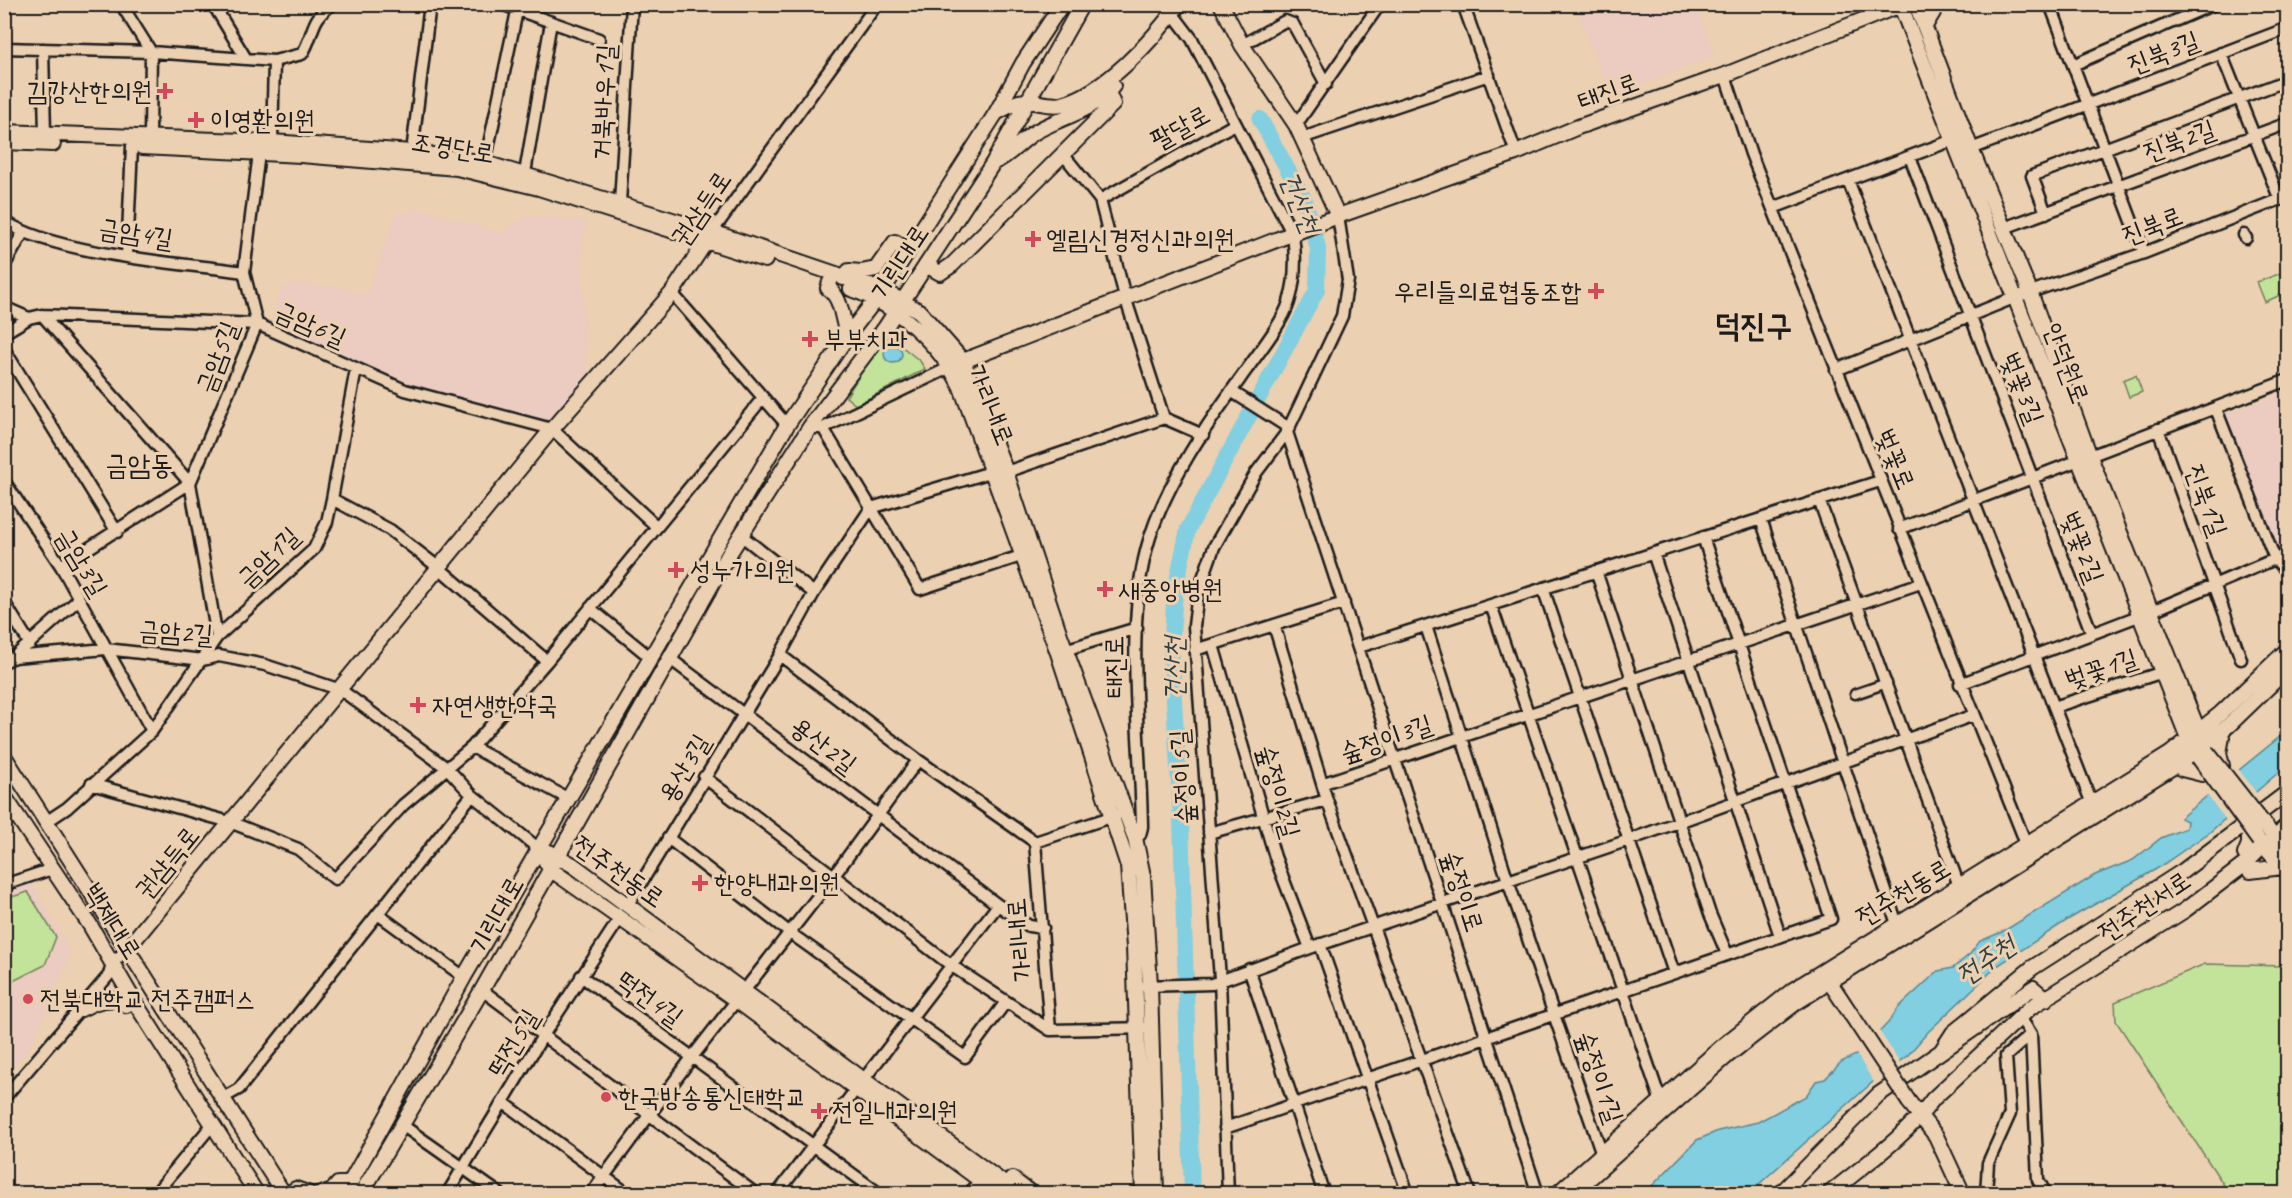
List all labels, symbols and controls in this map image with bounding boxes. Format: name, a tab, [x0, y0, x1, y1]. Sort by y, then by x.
street label: 진북3길	[2123, 24, 2204, 81]
street label: 거북바우1길	[584, 43, 623, 161]
street label: 태진로	[1573, 65, 1643, 118]
place label: 김강산한의원	[26, 75, 152, 108]
marker: 김강산한의원	[156, 82, 174, 100]
street label: 팔달로	[1145, 98, 1216, 157]
place label: 이영환의원	[210, 104, 315, 137]
marker: 이영환의원	[187, 111, 205, 129]
street label: 진북2길	[2139, 112, 2220, 169]
street label: 조경단로	[409, 125, 497, 170]
street label: 권삼득로	[664, 164, 738, 252]
water label: 건산천	[1272, 165, 1329, 241]
street label: 진북로	[2117, 199, 2187, 252]
street label: 금암4길	[97, 211, 175, 256]
street label: 기린대로	[863, 218, 936, 306]
place label: 엘림신경정신과의원	[1046, 223, 1234, 256]
marker: 엘림신경정신과의원	[1024, 230, 1042, 248]
place label: 우리들의료협동조합	[1394, 275, 1582, 308]
marker: 우리들의료협동조합	[1587, 282, 1605, 300]
street label: 금암6길	[270, 294, 352, 355]
district label: 덕진구	[1714, 305, 1792, 346]
street label: 금암5길	[189, 316, 246, 398]
street label: 안덕원로	[2036, 318, 2097, 408]
place label: 부부치과	[824, 323, 908, 356]
marker: 부부치과	[801, 330, 819, 348]
street label: 벚꽃3길	[1994, 348, 2051, 429]
street label: 가리내로	[960, 360, 1022, 450]
street label: 벚꽃로	[1868, 424, 1923, 494]
district label: 금암동	[105, 447, 173, 482]
street label: 진북1길	[2178, 460, 2235, 541]
street label: 벚꽃2길	[2054, 507, 2111, 588]
street label: 금암1길	[230, 520, 307, 595]
street label: 금암3길	[48, 522, 115, 603]
place label: 성누가의원	[690, 554, 795, 587]
marker: 성누가의원	[667, 561, 685, 579]
place label: 새중앙병원	[1118, 573, 1223, 606]
marker: 새중앙병원	[1096, 580, 1114, 598]
street label: 금암2길	[138, 613, 214, 652]
water label: 건산천	[1157, 634, 1191, 702]
street label: 태진로	[1098, 636, 1131, 698]
street label: 벚꽃1길	[2061, 641, 2142, 696]
place label: 자연생한약국	[432, 689, 558, 722]
marker: 자연생한약국	[409, 696, 427, 714]
street label: 숲정이3길	[1336, 707, 1437, 770]
street label: 용산2길	[784, 710, 863, 781]
street label: 용산3길	[651, 728, 718, 809]
street label: 숲정이5길	[1163, 728, 1202, 826]
street label: 숲정이2길	[1250, 741, 1308, 842]
street label: 권삼득로	[128, 819, 207, 905]
street label: 전주천동로	[566, 828, 671, 915]
street label: 숲정이로	[1434, 846, 1491, 936]
street label: 전주천동로	[1850, 851, 1957, 934]
street label: 전주천서로	[2092, 863, 2197, 949]
place label: 한양내과의원	[714, 867, 840, 900]
street label: 기린대로	[462, 871, 531, 960]
marker: 한양내과의원	[691, 874, 709, 892]
street label: 백제대로	[76, 877, 149, 965]
street label: 가리내로	[999, 897, 1040, 983]
water label: 전주천	[1950, 926, 2024, 993]
street label: 떡전4길	[610, 963, 690, 1034]
place label: 전북대학교 전주캠퍼스	[40, 983, 256, 1016]
marker: 전북대학교 전주캠퍼스	[21, 992, 35, 1006]
street label: 떡전5길	[480, 1003, 547, 1084]
street label: 숲정이1길	[1568, 1027, 1631, 1128]
place label: 한국방송통신대학교	[618, 1081, 806, 1114]
marker: 한국방송통신대학교	[599, 1090, 613, 1104]
place label: 전일내과의원	[832, 1095, 958, 1128]
marker: 전일내과의원	[810, 1102, 828, 1120]

